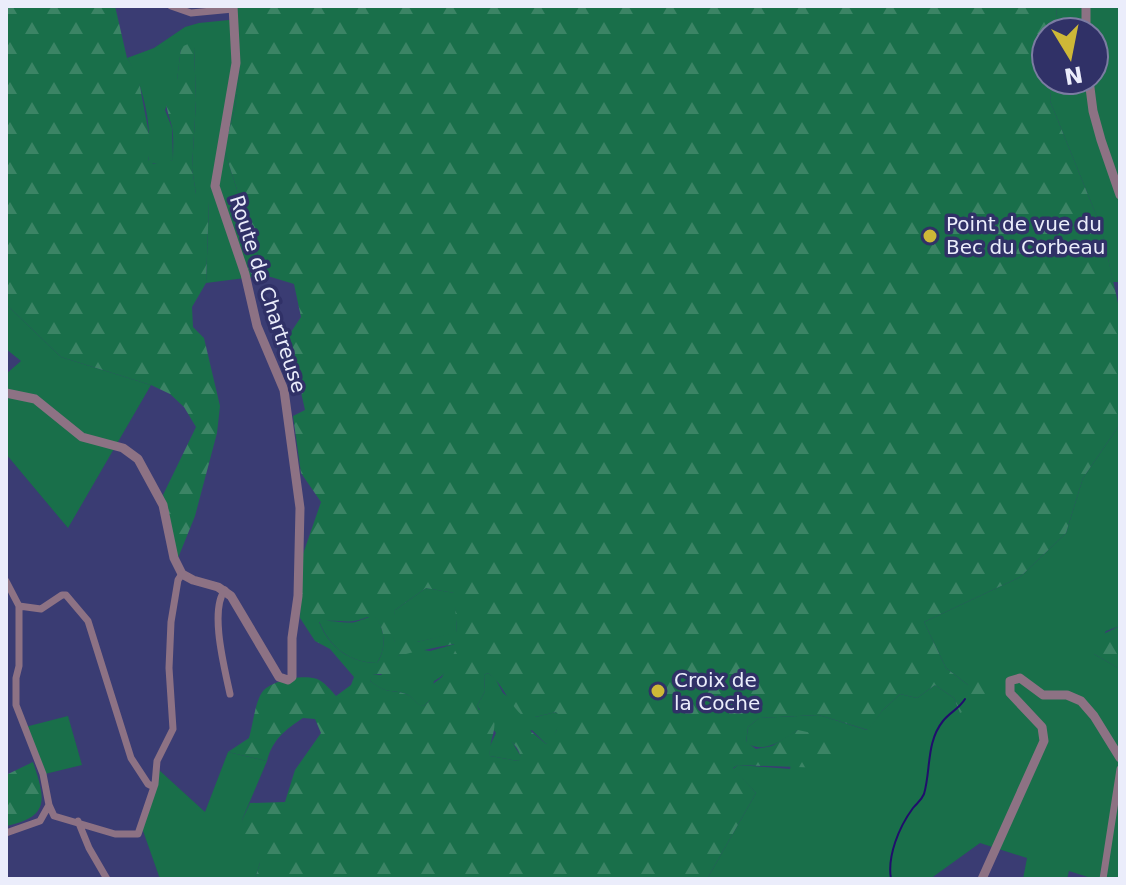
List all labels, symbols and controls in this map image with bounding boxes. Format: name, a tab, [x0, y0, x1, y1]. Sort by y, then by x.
north arrow	[1030, 16, 1110, 96]
text: N	[1062, 61, 1085, 89]
street label: Route de Chartreuse	[225, 192, 311, 396]
place label: Point de vue du Bec du Corbeau	[946, 212, 1105, 259]
marker: Point de vue du Bec du Corbeau	[921, 227, 939, 245]
place label: Croix de la Coche	[674, 668, 760, 715]
marker: Croix de la Coche	[649, 682, 667, 700]

